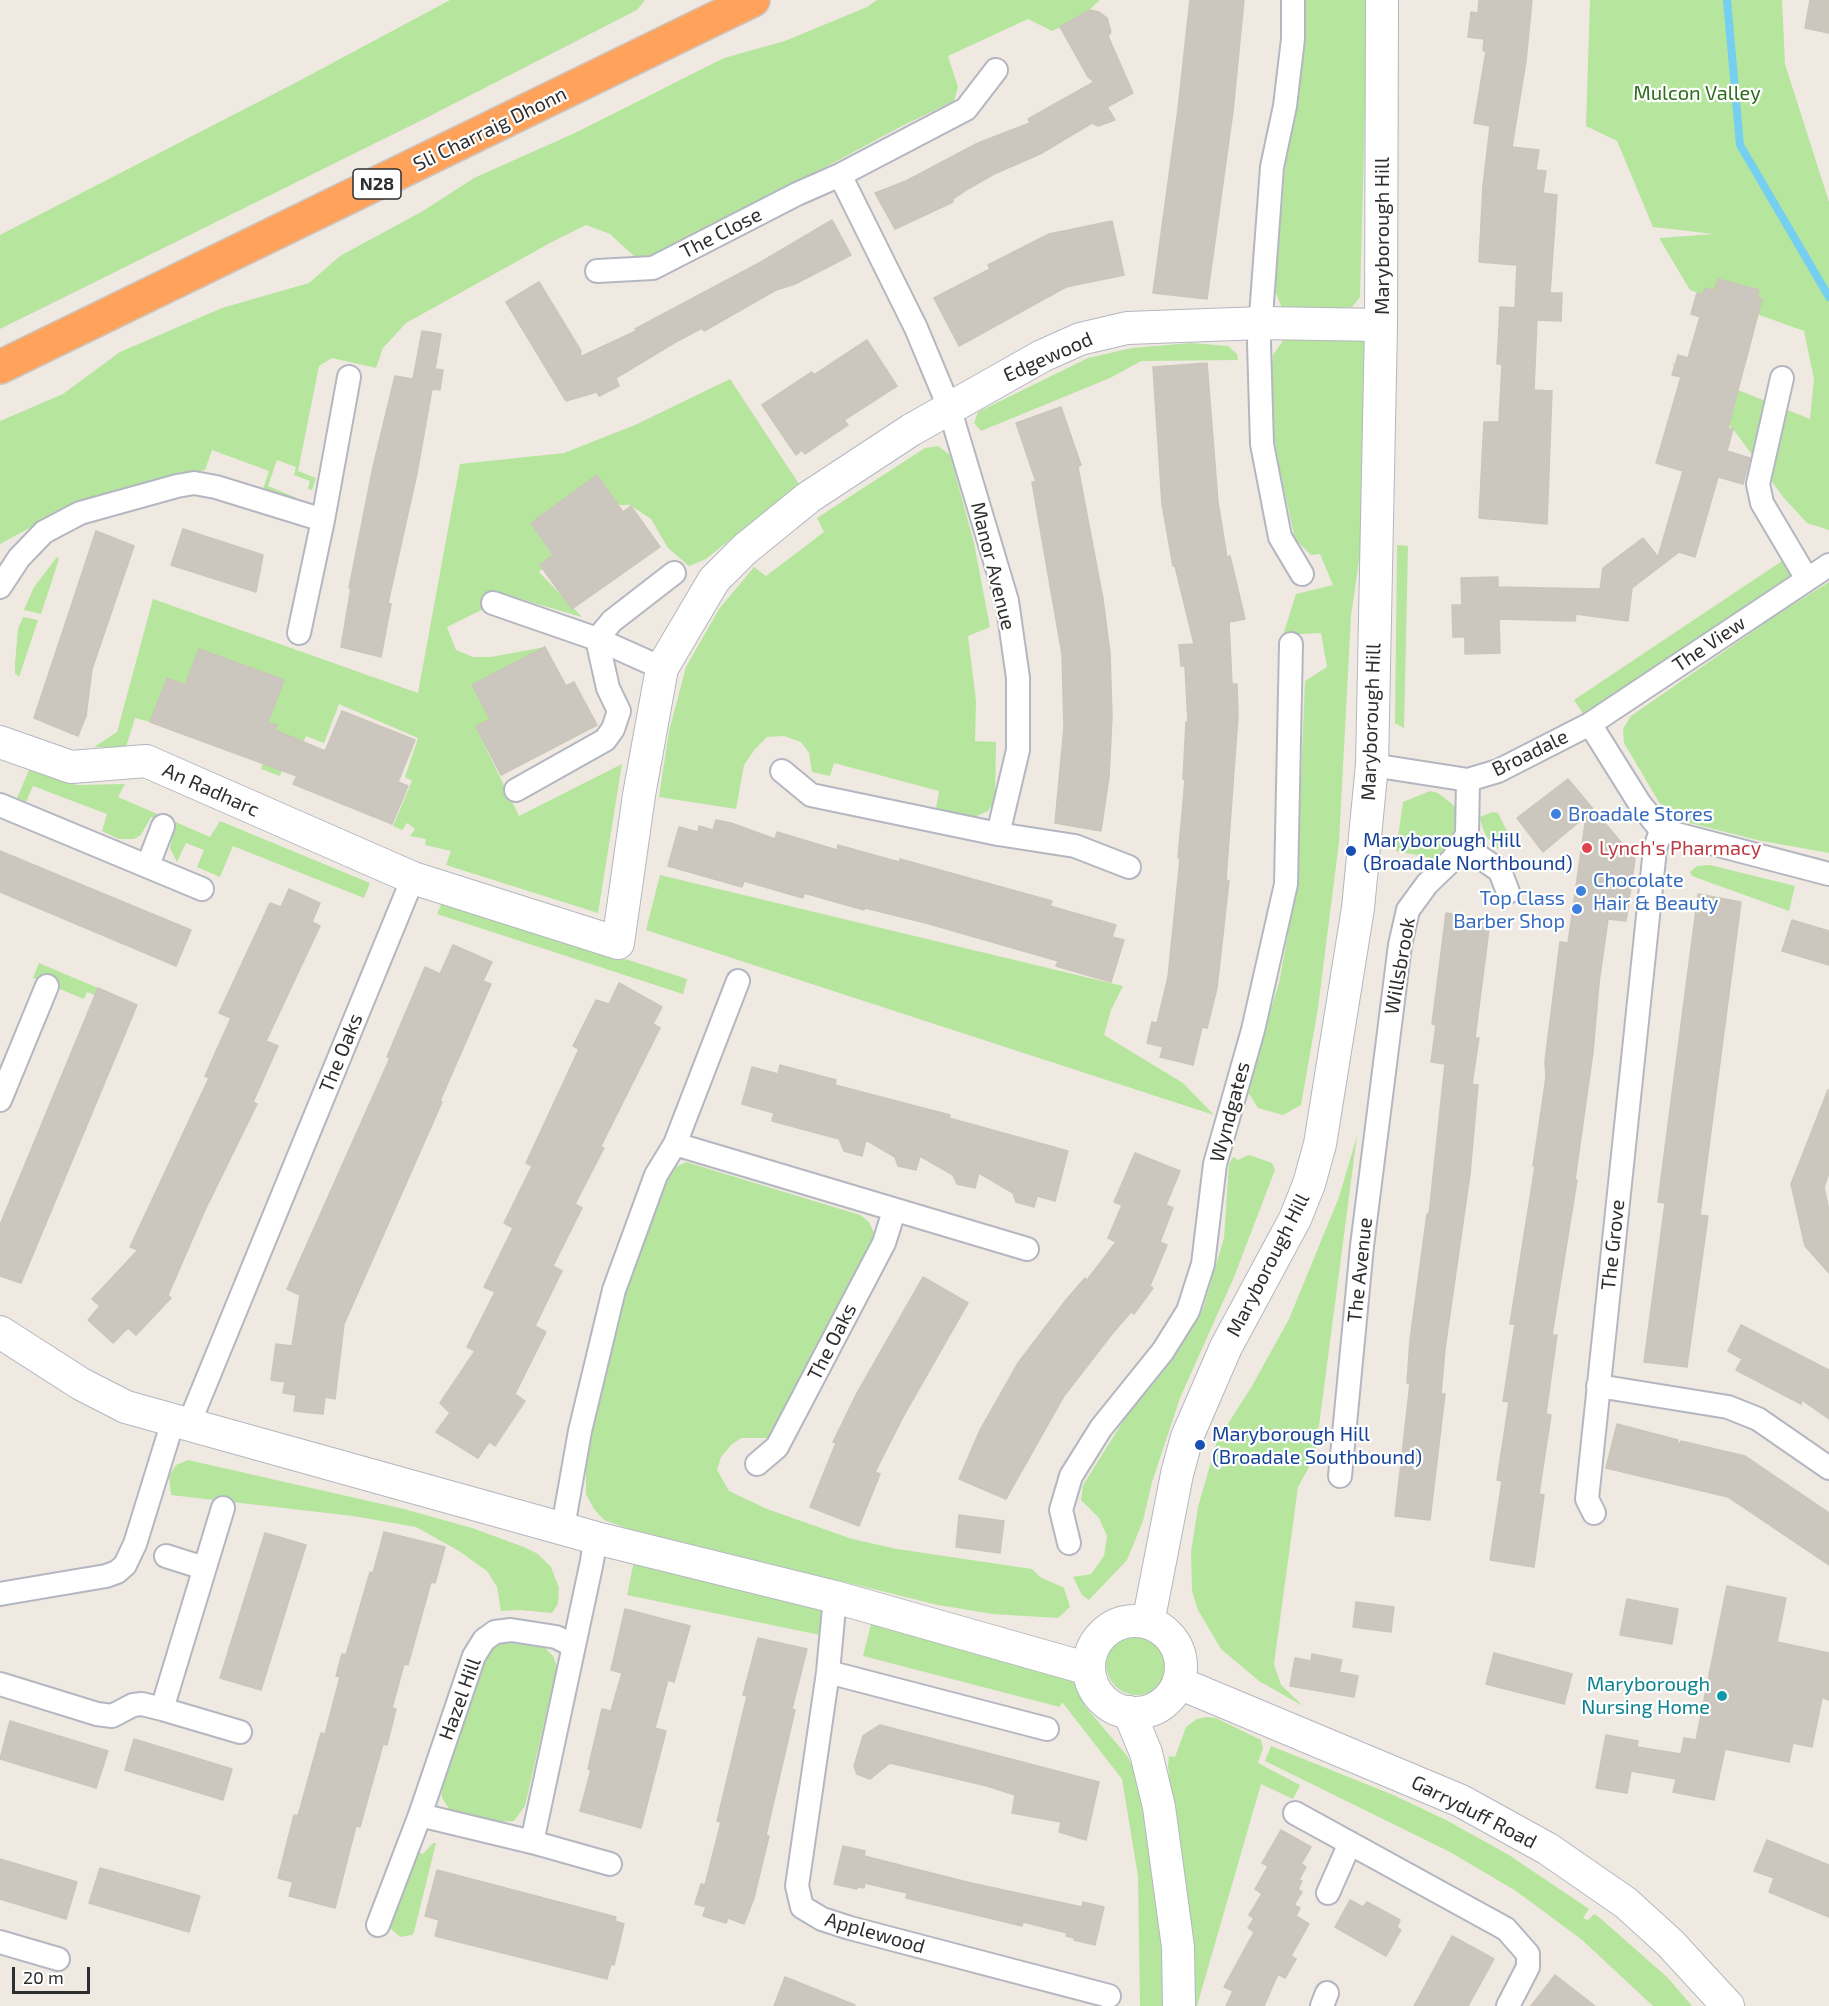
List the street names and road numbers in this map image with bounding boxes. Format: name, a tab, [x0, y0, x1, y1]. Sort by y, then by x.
street label: Sli Charraig Dhonn	[409, 81, 571, 177]
street label: Maryborough Hill	[1370, 157, 1394, 315]
road number: N28	[353, 169, 401, 199]
street label: The Close	[676, 202, 766, 264]
street label: Edgewood	[1000, 327, 1096, 387]
street label: Manor Avenue	[966, 500, 1020, 632]
street label: The View	[1668, 611, 1750, 677]
street label: Maryborough Hill	[1356, 643, 1386, 801]
street label: Broadale	[1488, 724, 1572, 782]
street label: An Radharc	[159, 758, 263, 822]
street label: Willsbrook	[1380, 916, 1420, 1016]
street label: The Oaks	[314, 1010, 368, 1096]
street label: Wyndgates	[1205, 1059, 1255, 1165]
street label: Maryborough Hill	[1221, 1189, 1315, 1341]
street label: The Grove	[1596, 1198, 1630, 1292]
street label: The Avenue	[1343, 1216, 1377, 1324]
street label: The Oaks	[802, 1300, 862, 1384]
street label: Hazel Hill	[434, 1655, 486, 1743]
street label: Garryduff Road	[1407, 1770, 1541, 1854]
street label: Applewood	[822, 1907, 928, 1959]

